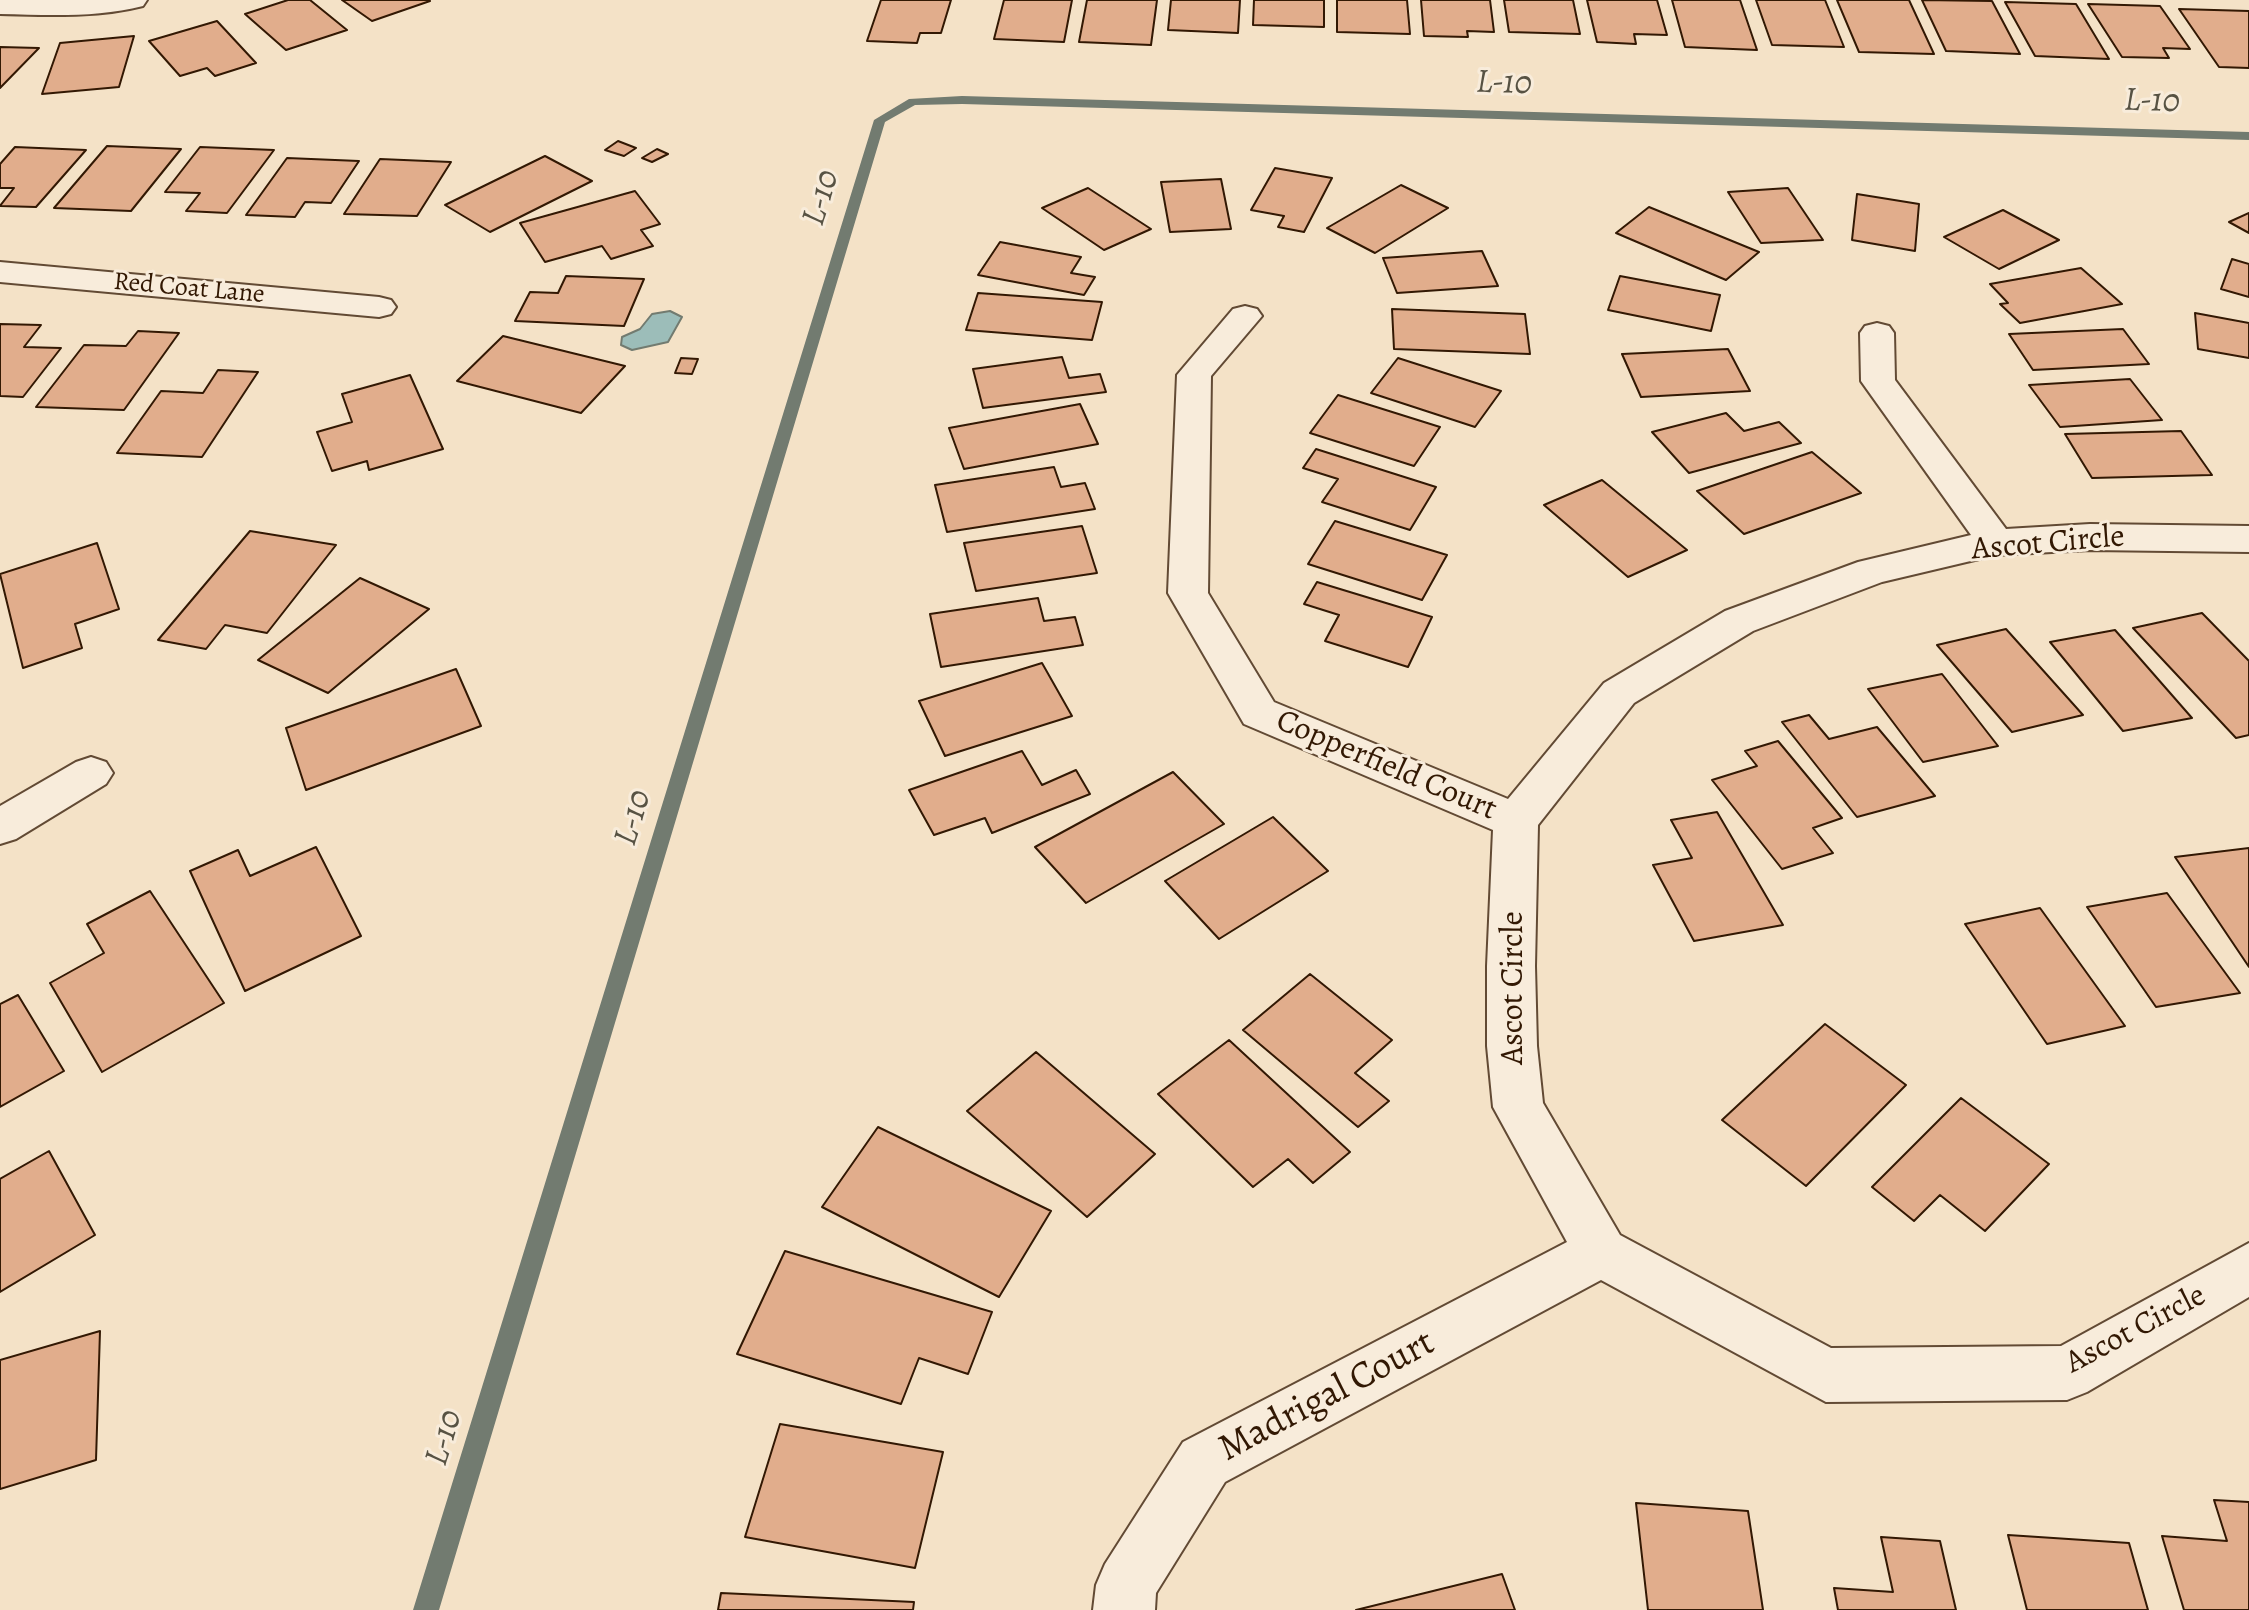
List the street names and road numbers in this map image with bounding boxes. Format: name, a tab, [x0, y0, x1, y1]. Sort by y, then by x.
street label: Red Coat Lane	[112, 267, 266, 311]
street label: Ascot Circle	[1970, 518, 2126, 570]
street label: Copperfield Court	[1270, 702, 1502, 830]
street label: Ascot Circle	[1495, 911, 1533, 1065]
street label: Ascot Circle	[2059, 1277, 2213, 1383]
street label: Madrigal Court	[1211, 1321, 1443, 1473]

